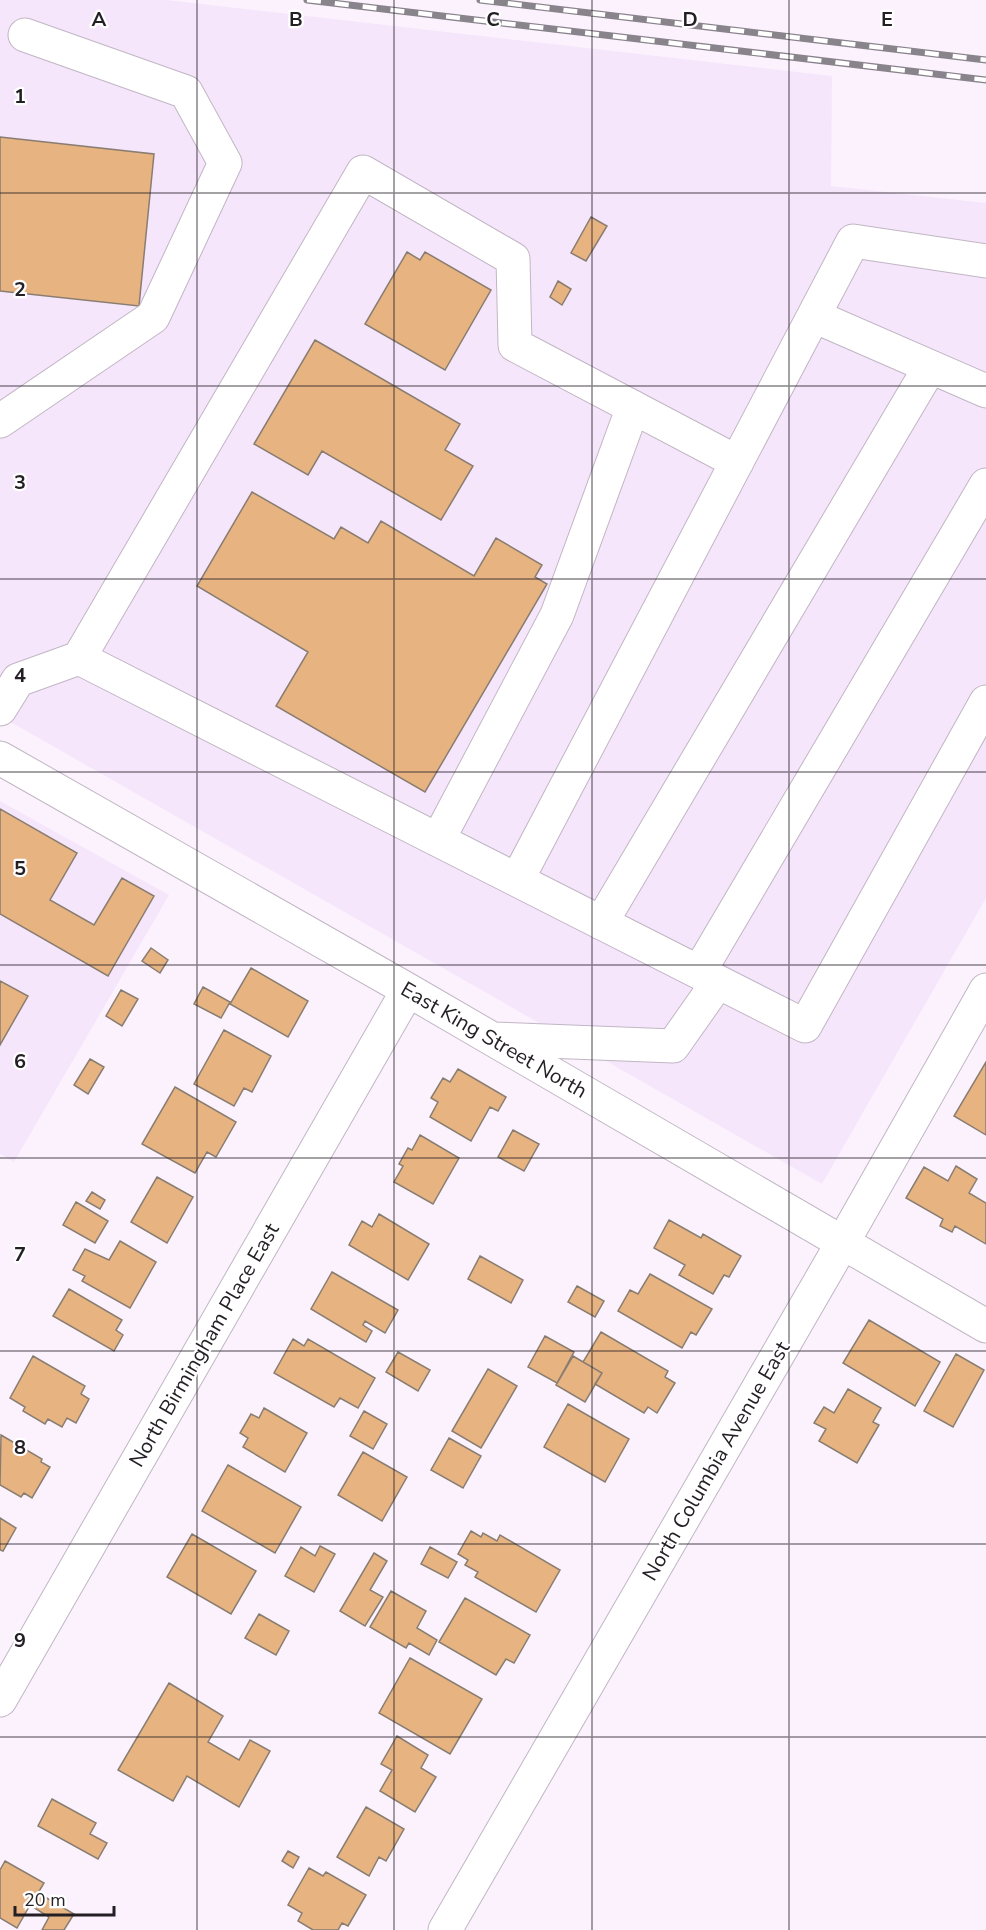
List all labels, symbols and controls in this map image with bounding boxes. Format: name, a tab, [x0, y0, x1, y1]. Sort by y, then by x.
text: A	[92, 6, 107, 33]
text: B	[289, 6, 303, 33]
text: C	[486, 6, 500, 33]
text: D	[682, 6, 698, 33]
text: E	[881, 6, 893, 33]
text: 1	[14, 83, 26, 110]
text: 2	[14, 276, 26, 303]
text: 3	[14, 469, 26, 496]
text: 4	[14, 662, 26, 689]
text: 5	[14, 855, 26, 882]
street label: East King Street North	[396, 975, 592, 1105]
text: 6	[14, 1048, 26, 1075]
street label: North Birmingham Place East	[123, 1217, 286, 1472]
text: 7	[14, 1241, 26, 1268]
street label: North Columbia Avenue East	[636, 1336, 796, 1586]
text: 8	[14, 1434, 26, 1461]
text: 9	[14, 1627, 26, 1654]
scale bar	[15, 1879, 114, 1917]
text: 20 m	[24, 1888, 66, 1912]

